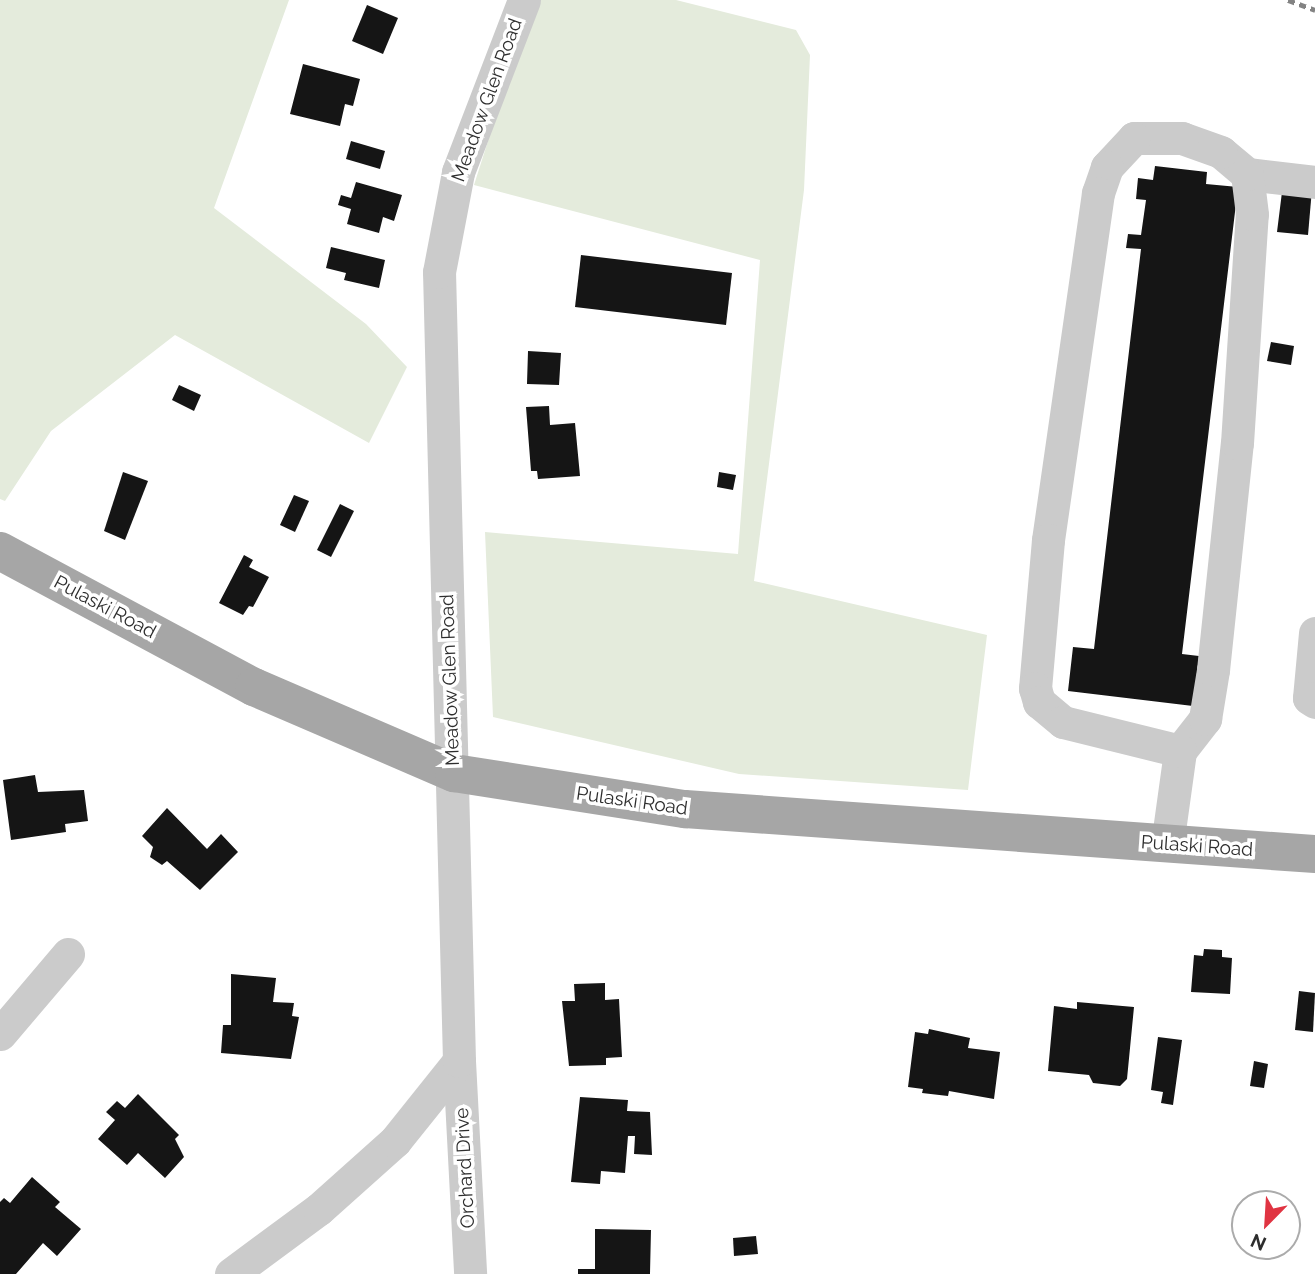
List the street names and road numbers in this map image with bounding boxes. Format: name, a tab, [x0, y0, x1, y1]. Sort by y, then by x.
street label: Meadow Glen Road	[447, 15, 527, 185]
street label: Pulaski Road	[50, 571, 160, 643]
street label: Meadow Glen Road	[436, 593, 464, 767]
street label: Pulaski Road	[575, 782, 689, 820]
street label: Pulaski Road	[1140, 831, 1254, 861]
street label: Orchard Drive	[450, 1107, 480, 1229]

